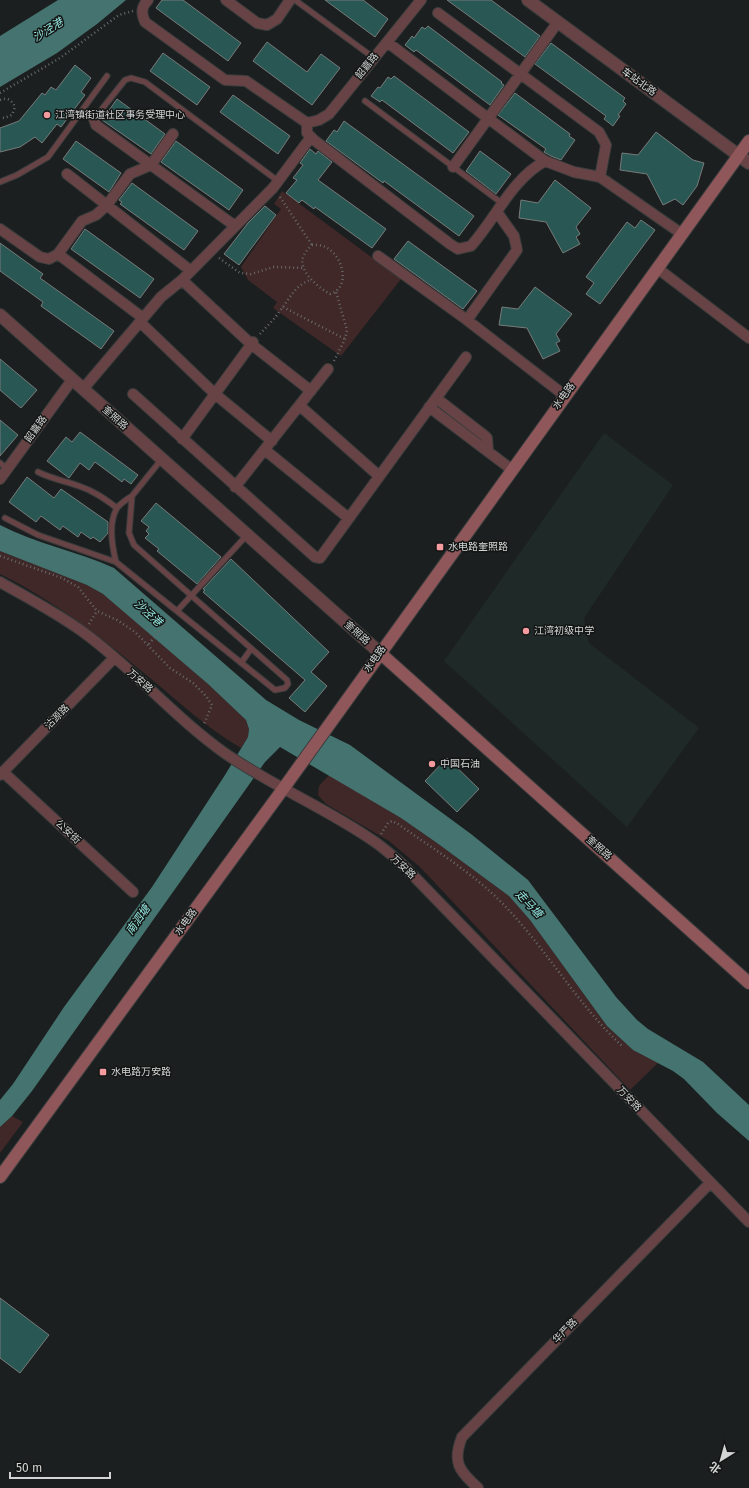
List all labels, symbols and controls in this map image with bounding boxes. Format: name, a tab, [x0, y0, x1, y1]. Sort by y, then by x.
water label: 沙泾港	[31, 15, 67, 44]
street label: 韶嘉路	[353, 51, 381, 81]
street label: 车站北路	[619, 65, 659, 99]
place label: 江湾镇街道社区事务受理中心	[55, 109, 185, 121]
marker: 江湾镇街道社区事务受理中心	[42, 110, 52, 120]
street label: 水电路	[550, 380, 578, 412]
street label: 奎照路	[100, 404, 130, 432]
street label: 韶嘉路	[22, 413, 50, 445]
place label: 水电路奎照路	[448, 541, 508, 553]
marker: 水电路奎照路	[435, 542, 445, 552]
water label: 沙泾港	[131, 597, 166, 630]
street label: 奎照路	[342, 619, 372, 647]
place label: 江湾初级中学	[534, 625, 594, 637]
marker: 江湾初级中学	[521, 626, 531, 636]
street label: 水电路	[361, 643, 389, 675]
street label: 万安路	[125, 667, 155, 695]
street label: 沽源路	[42, 702, 72, 732]
place label: 中国石油	[440, 758, 480, 770]
marker: 中国石油	[427, 759, 437, 769]
street label: 公安街	[53, 817, 83, 847]
street label: 奎照路	[584, 834, 614, 862]
street label: 万安路	[388, 852, 418, 882]
water label: 走马塘	[513, 888, 547, 922]
water label: 南泗塘	[123, 901, 154, 937]
street label: 水电路	[172, 906, 200, 938]
place label: 水电路万安路	[111, 1066, 171, 1078]
marker: 水电路万安路	[98, 1067, 108, 1077]
street label: 万安路	[614, 1084, 644, 1114]
street label: 华严路	[550, 1316, 580, 1346]
north arrow	[701, 1440, 741, 1480]
scale bar	[10, 1454, 110, 1480]
text: 北	[707, 1459, 724, 1476]
text: 50 m	[16, 1461, 42, 1475]

